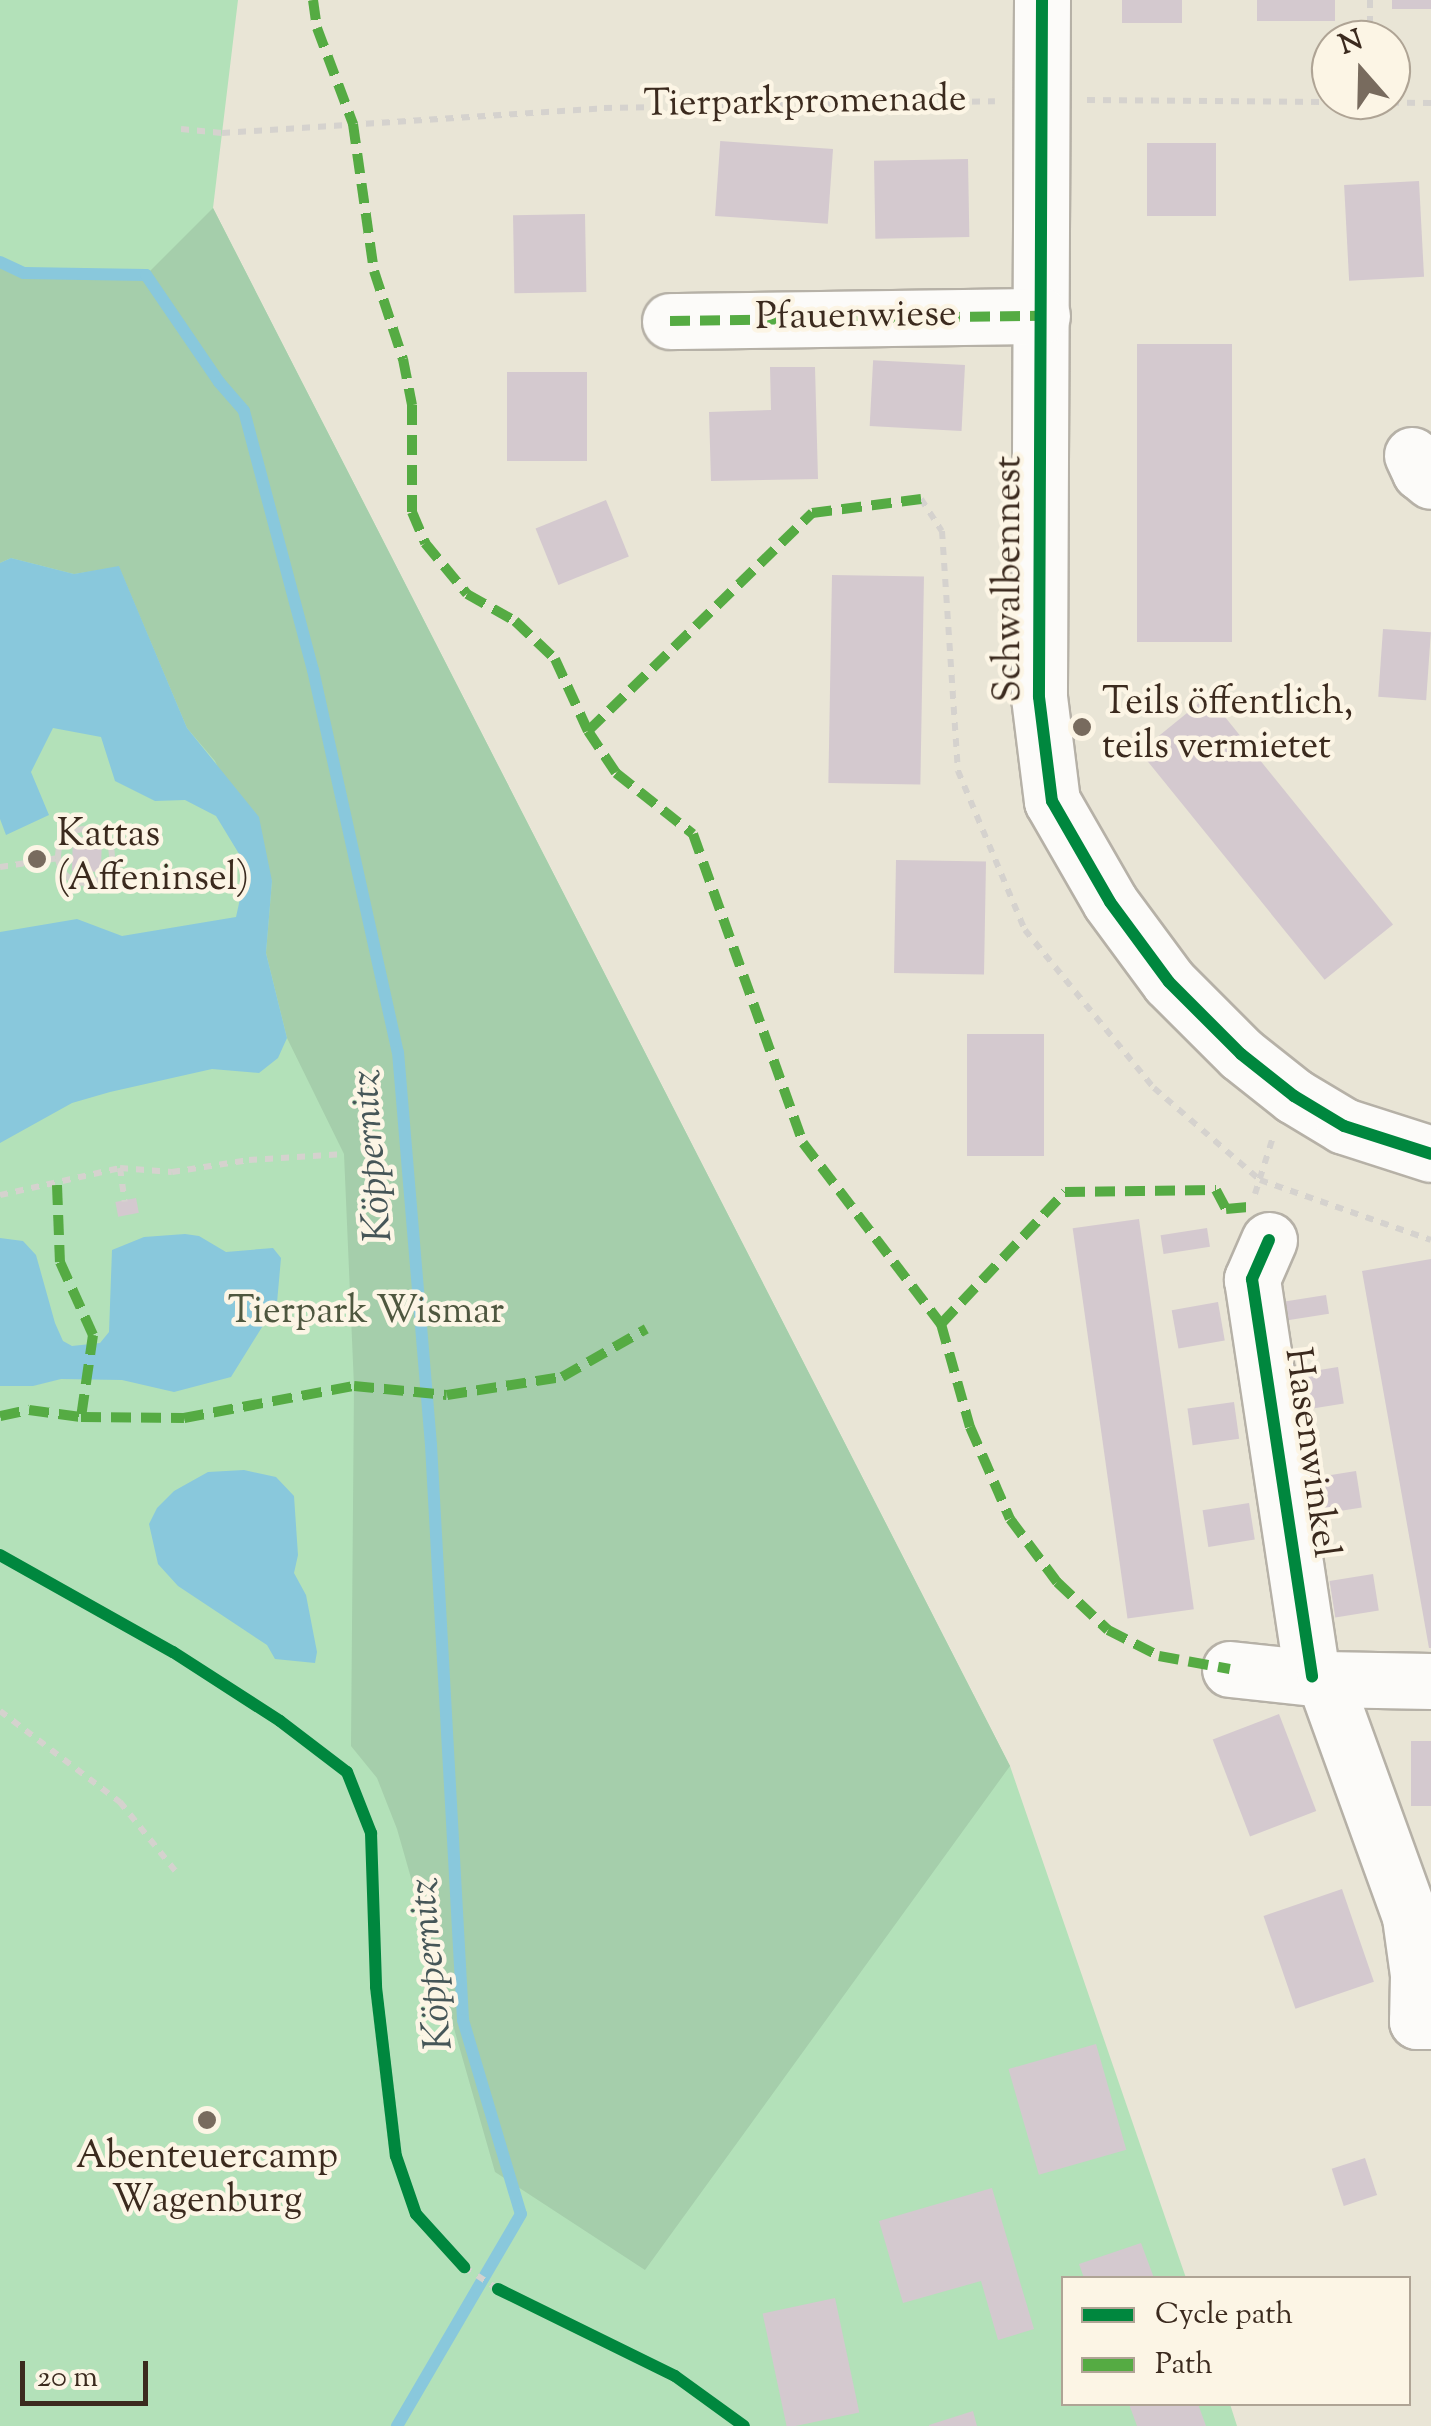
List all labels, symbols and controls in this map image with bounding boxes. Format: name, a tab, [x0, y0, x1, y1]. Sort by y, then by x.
north arrow	[1311, 20, 1411, 120]
text: N	[1334, 21, 1369, 66]
street label: Tierparkpromenade	[643, 78, 967, 130]
street label: Pfauenwiese	[755, 293, 957, 343]
street label: Schwalbennest	[988, 455, 1034, 703]
place label: Teils öffentlich, teils vermietet	[1102, 682, 1353, 772]
marker: Teils öffentlich, teils vermietet	[1071, 716, 1093, 738]
place label: Kattas (Affeninsel)	[57, 814, 249, 904]
marker: Kattas (Affeninsel)	[26, 848, 48, 870]
water label: Köppernitz	[343, 1068, 405, 1244]
park label: Tierpark Wismar	[228, 1291, 504, 1337]
street label: Hasenwinkel	[1272, 1345, 1346, 1561]
water label: Köppernitz	[400, 1876, 466, 2052]
marker: Abenteuercamp Wagenburg	[196, 2109, 218, 2131]
place label: Abenteuercamp Wagenburg	[76, 2136, 338, 2226]
legend	[1061, 2276, 1411, 2406]
text: Cycle path	[1155, 2294, 1293, 2337]
scale bar	[25, 2341, 152, 2403]
text: Path	[1155, 2344, 1213, 2387]
text: 20 m	[37, 2357, 98, 2400]

